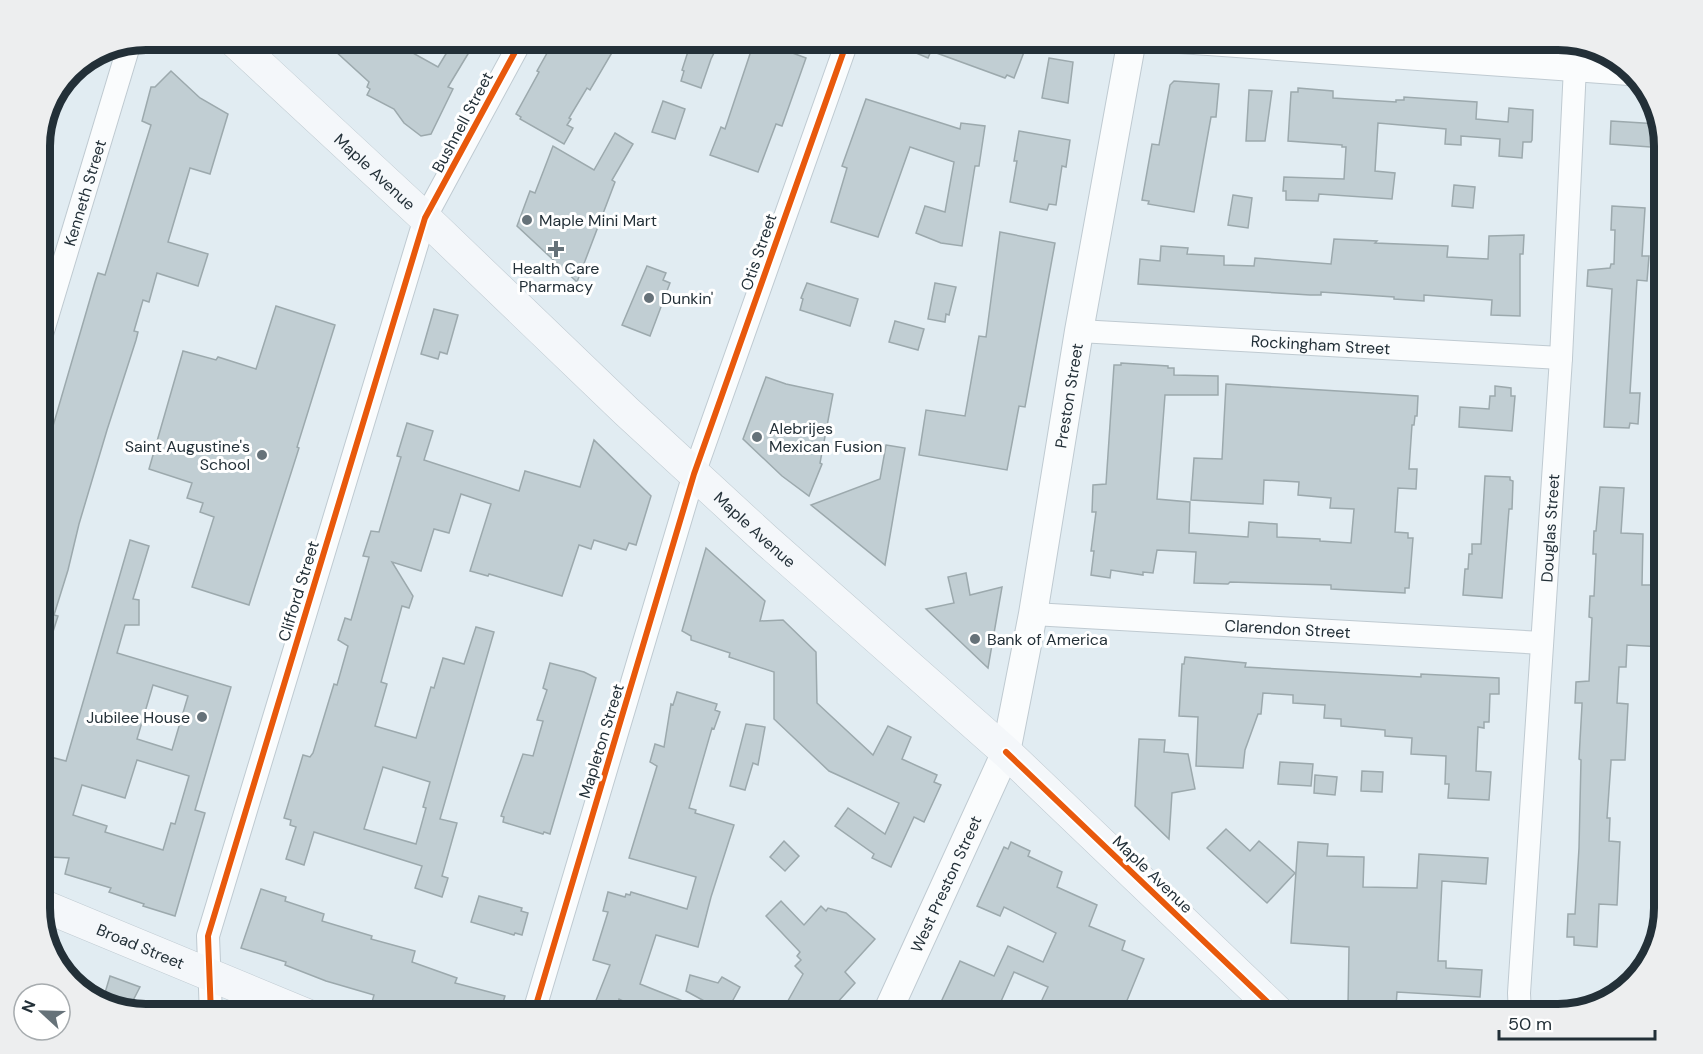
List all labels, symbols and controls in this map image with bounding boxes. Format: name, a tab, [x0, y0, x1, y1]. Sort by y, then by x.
street label: Bushnell Street	[427, 68, 498, 176]
street label: Maple Avenue	[330, 129, 420, 215]
street label: Kenneth Street	[59, 137, 111, 249]
place label: Maple Mini Mart	[539, 210, 657, 231]
street label: Otis Street	[735, 211, 781, 293]
marker: Maple Mini Mart	[520, 213, 534, 227]
marker: Health Care Pharmacy	[549, 242, 563, 256]
place label: Health Care Pharmacy	[513, 258, 599, 297]
place label: Dunkin'	[661, 288, 713, 309]
marker: Dunkin'	[642, 291, 656, 305]
street label: Rockingham Street	[1250, 331, 1391, 359]
street label: Preston Street	[1050, 342, 1088, 450]
place label: Alebrijes Mexican Fusion	[769, 418, 883, 457]
marker: Alebrijes Mexican Fusion	[750, 430, 764, 444]
place label: Saint Augustine's School	[125, 436, 250, 475]
marker: Saint Augustine's School	[255, 448, 269, 462]
street label: Douglas Street	[1536, 473, 1564, 583]
street label: Maple Avenue	[709, 487, 800, 572]
street label: Clifford Street	[273, 538, 324, 644]
street label: Clarendon Street	[1224, 615, 1351, 643]
place label: Bank of America	[987, 629, 1108, 650]
marker: Bank of America	[968, 632, 982, 646]
street label: Mapleton Street	[574, 681, 629, 801]
place label: Jubilee House	[86, 707, 190, 728]
marker: Jubilee House	[195, 710, 209, 724]
street label: West Preston Street	[906, 812, 987, 956]
street label: Maple Avenue	[1108, 831, 1197, 918]
street label: Broad Street	[93, 919, 188, 974]
north arrow	[12, 982, 72, 1042]
text: N	[17, 997, 40, 1016]
scale bar	[1499, 1003, 1655, 1041]
text: 50 m	[1508, 1012, 1552, 1036]

